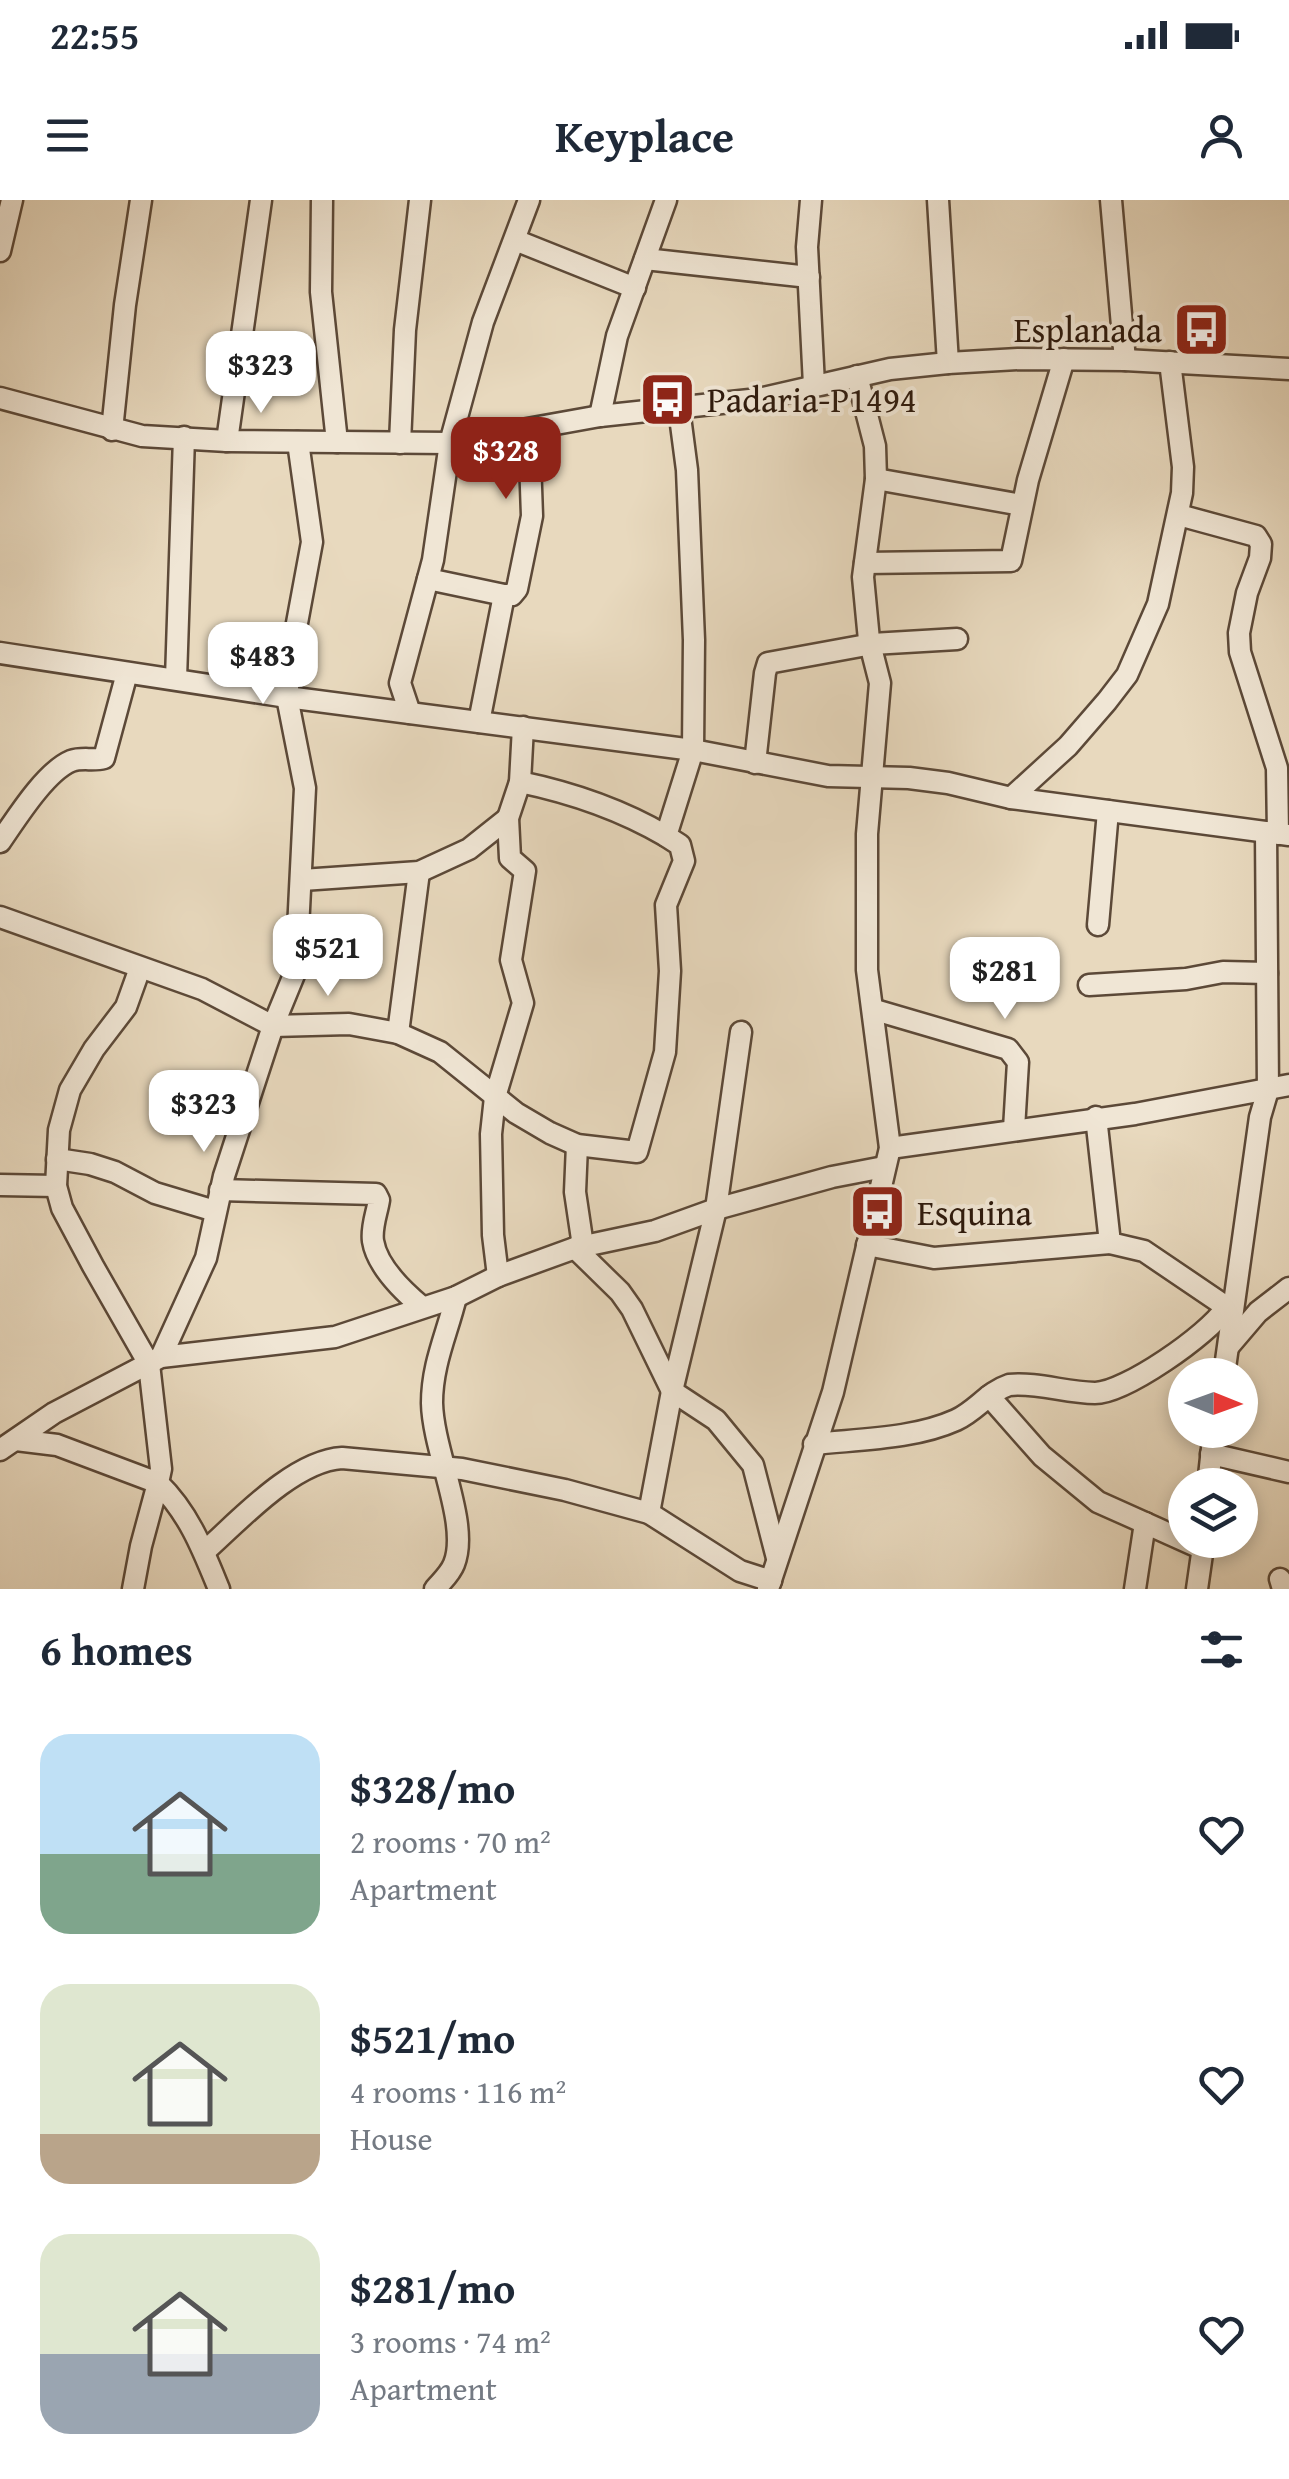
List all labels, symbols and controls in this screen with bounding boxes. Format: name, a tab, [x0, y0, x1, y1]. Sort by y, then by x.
text: 22:55	[50, 7, 140, 63]
text: Keyplace	[555, 103, 734, 168]
icon: menu	[40, 108, 95, 163]
icon: person	[1194, 108, 1249, 163]
bus stop icon: Esplanada	[1171, 299, 1231, 359]
place label: Esplanada	[1014, 304, 1162, 355]
pin: $323	[202, 331, 320, 416]
text: $323	[228, 340, 294, 387]
bus stop icon: Padaria-P1494	[638, 369, 698, 429]
place label: Padaria-P1494	[707, 374, 917, 425]
pin: $328	[447, 417, 565, 502]
text: $328	[473, 426, 539, 473]
pin: $483	[204, 622, 322, 707]
text: $483	[230, 631, 296, 678]
pin: $521	[269, 914, 387, 999]
text: $521	[295, 923, 361, 970]
pin: $281	[946, 937, 1064, 1022]
text: $281	[972, 946, 1038, 993]
pin: $323	[145, 1070, 263, 1155]
text: $323	[171, 1079, 237, 1126]
bus stop icon: Esquina	[848, 1182, 908, 1242]
place label: Esquina	[917, 1187, 1032, 1238]
north arrow	[1168, 1358, 1258, 1448]
map controls	[1168, 1358, 1258, 1558]
button: layers	[1168, 1468, 1258, 1558]
text: 6 homes	[40, 1619, 193, 1680]
icon: filters	[1194, 1622, 1249, 1677]
text: $328/mo	[350, 1757, 515, 1818]
icon: home	[120, 1774, 240, 1894]
icon: heart	[1194, 1807, 1249, 1862]
text: 2 rooms · 70 m²	[350, 1818, 551, 1865]
text: Apartment	[350, 1865, 497, 1912]
text: $521/mo	[350, 2007, 515, 2068]
icon: home	[120, 2024, 240, 2144]
icon: heart	[1194, 2057, 1249, 2112]
text: 4 rooms · 116 m²	[350, 2068, 566, 2115]
text: House	[350, 2115, 433, 2162]
text: $281/mo	[350, 2257, 515, 2318]
icon: home	[120, 2274, 240, 2394]
icon: heart	[1194, 2307, 1249, 2362]
text: 3 rooms · 74 m²	[350, 2318, 551, 2365]
text: Apartment	[350, 2365, 497, 2412]

